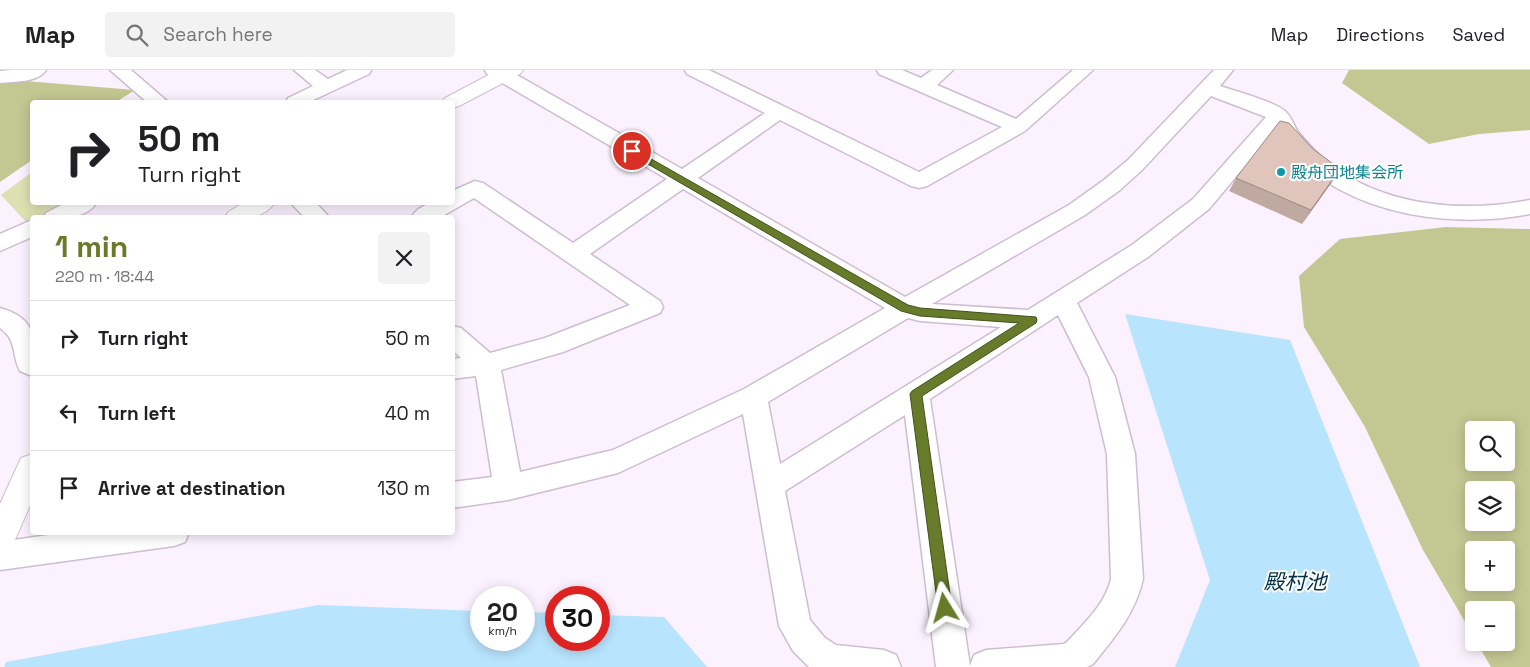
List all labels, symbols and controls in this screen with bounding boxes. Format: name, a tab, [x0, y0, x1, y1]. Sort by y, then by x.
search box	[105, 12, 455, 57]
text: Map	[25, 19, 75, 50]
icon: search	[123, 21, 151, 49]
text: Search here	[163, 22, 273, 47]
text: Map	[1271, 23, 1308, 46]
text: Directions	[1336, 23, 1425, 46]
text: Saved	[1453, 23, 1505, 46]
text: 50 m	[138, 117, 220, 161]
icon: right	[55, 120, 120, 185]
pin	[611, 130, 653, 172]
icon: arrive	[618, 137, 646, 165]
text: Turn right	[138, 160, 241, 188]
place label: 殿舟団地集会所	[1291, 162, 1403, 183]
marker: 殿舟団地集会所	[1275, 166, 1287, 178]
text: 1 min	[55, 227, 128, 266]
button: close	[378, 232, 430, 284]
text: 220 m · 18:44	[55, 266, 154, 287]
icon: right	[55, 324, 83, 352]
text: Turn right	[98, 326, 188, 351]
text: 50 m	[385, 326, 430, 351]
icon: left	[55, 399, 83, 427]
text: Turn left	[98, 401, 176, 426]
text: 40 m	[385, 401, 430, 426]
map controls	[1465, 421, 1515, 651]
button: search	[1465, 421, 1515, 471]
icon: arrive	[55, 474, 83, 502]
text: Arrive at destination	[98, 476, 286, 501]
text: 130 m	[377, 476, 430, 501]
button: layers	[1465, 481, 1515, 531]
button: +	[1465, 541, 1515, 591]
water label: 殿村池	[1264, 568, 1328, 595]
position arrow	[918, 581, 970, 633]
speed limit sign: 30	[545, 586, 610, 651]
text: 20	[487, 596, 518, 628]
button: −	[1465, 601, 1515, 651]
text: km/h	[488, 623, 517, 639]

